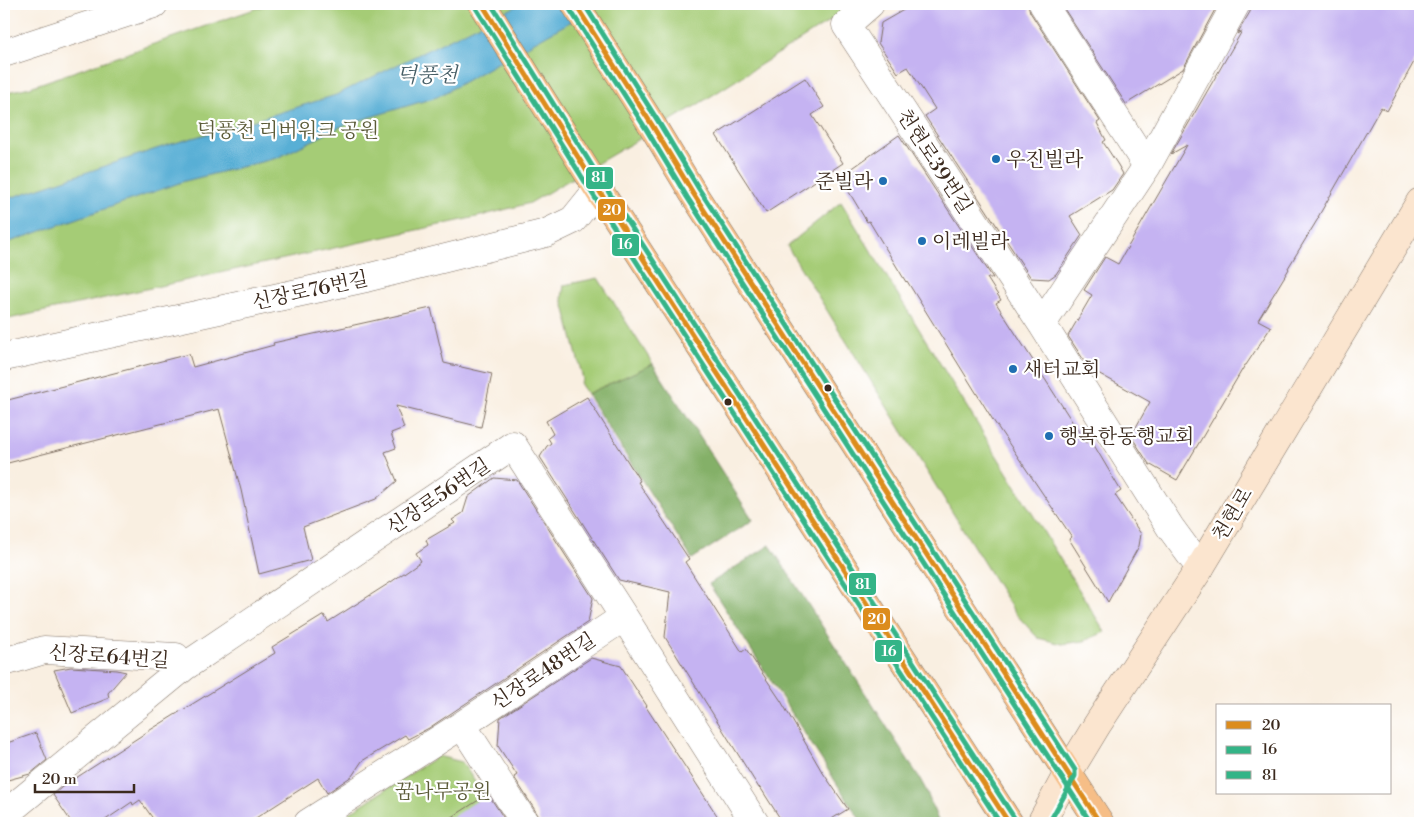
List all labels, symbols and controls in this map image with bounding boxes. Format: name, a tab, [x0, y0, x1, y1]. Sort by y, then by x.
water label: 덕풍천	[397, 63, 459, 89]
street label: 천현로39번길	[891, 105, 977, 219]
park label: 덕풍천 리버워크 공원	[197, 119, 379, 144]
place label: 우진빌라	[1006, 148, 1084, 173]
marker: 우진빌라	[990, 153, 1002, 165]
line badge: 81	[585, 166, 614, 190]
text: 81	[591, 169, 607, 187]
place label: 준빌라	[815, 170, 874, 195]
marker: 준빌라	[877, 175, 889, 187]
line badge: 20	[597, 198, 626, 222]
text: 20	[603, 202, 621, 220]
place label: 이레빌라	[932, 230, 1010, 255]
line badge: 16	[611, 233, 640, 257]
marker: 이레빌라	[916, 235, 928, 247]
text: 16	[617, 236, 633, 254]
street label: 신장로76번길	[250, 267, 371, 316]
place label: 새터교회	[1023, 358, 1100, 383]
marker: 새터교회	[1007, 363, 1019, 375]
unlabelled marker	[823, 383, 833, 393]
unlabelled marker	[723, 397, 733, 407]
place label: 행복한동행교회	[1059, 425, 1194, 450]
marker: 행복한동행교회	[1043, 430, 1055, 442]
street label: 신장로56번길	[382, 453, 495, 541]
street label: 천현로	[1208, 483, 1259, 546]
line badge: 81	[848, 572, 877, 596]
text: 81	[855, 576, 871, 594]
line badge: 20	[862, 607, 891, 631]
text: 20	[868, 611, 886, 629]
street label: 신장로48번길	[487, 628, 601, 716]
line badge: 16	[874, 639, 903, 663]
street label: 신장로64번길	[48, 641, 170, 674]
text: 16	[881, 643, 897, 661]
legend	[1216, 704, 1392, 794]
text: 20	[1262, 716, 1281, 735]
text: 16	[1262, 740, 1277, 759]
scale bar	[35, 762, 134, 794]
text: 81	[1262, 766, 1278, 785]
text: 20 m	[42, 770, 77, 789]
park label: 꿈나무공원	[395, 780, 491, 805]

